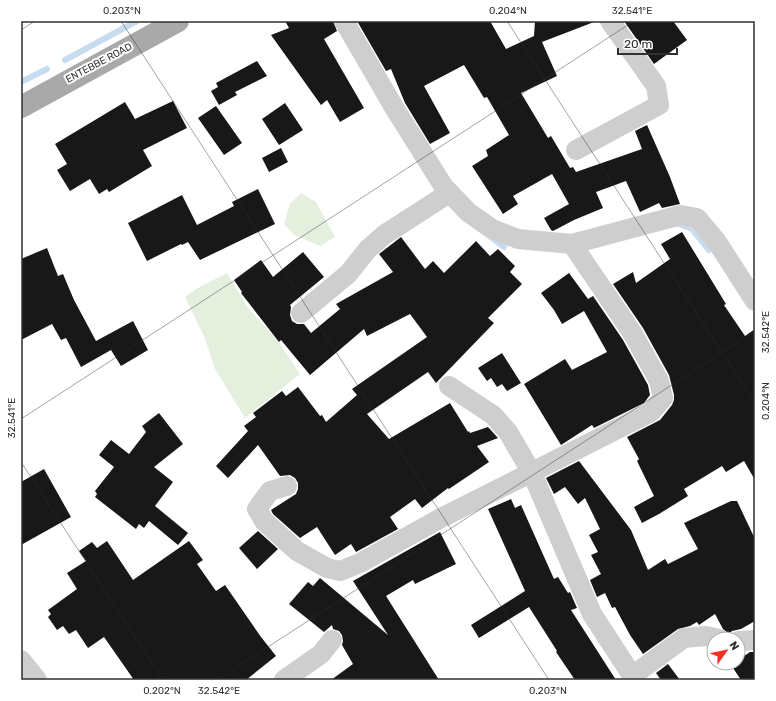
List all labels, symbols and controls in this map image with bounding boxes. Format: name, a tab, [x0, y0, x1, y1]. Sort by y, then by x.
text: 0.203°N	[103, 5, 141, 17]
text: 0.204°N	[489, 5, 527, 17]
text: 32.541°E	[612, 5, 652, 17]
scale bar	[618, 30, 677, 56]
text: 20 m	[624, 37, 652, 51]
street label: ENTEBBE ROAD	[64, 40, 134, 86]
text: 32.542°E	[760, 311, 772, 353]
text: 0.204°N	[760, 382, 772, 420]
text: 32.541°E	[6, 398, 18, 438]
north arrow	[706, 631, 746, 671]
text: N	[726, 639, 742, 653]
text: 0.202°N	[143, 685, 181, 697]
text: 32.542°E	[198, 685, 240, 697]
text: 0.203°N	[529, 685, 567, 697]

